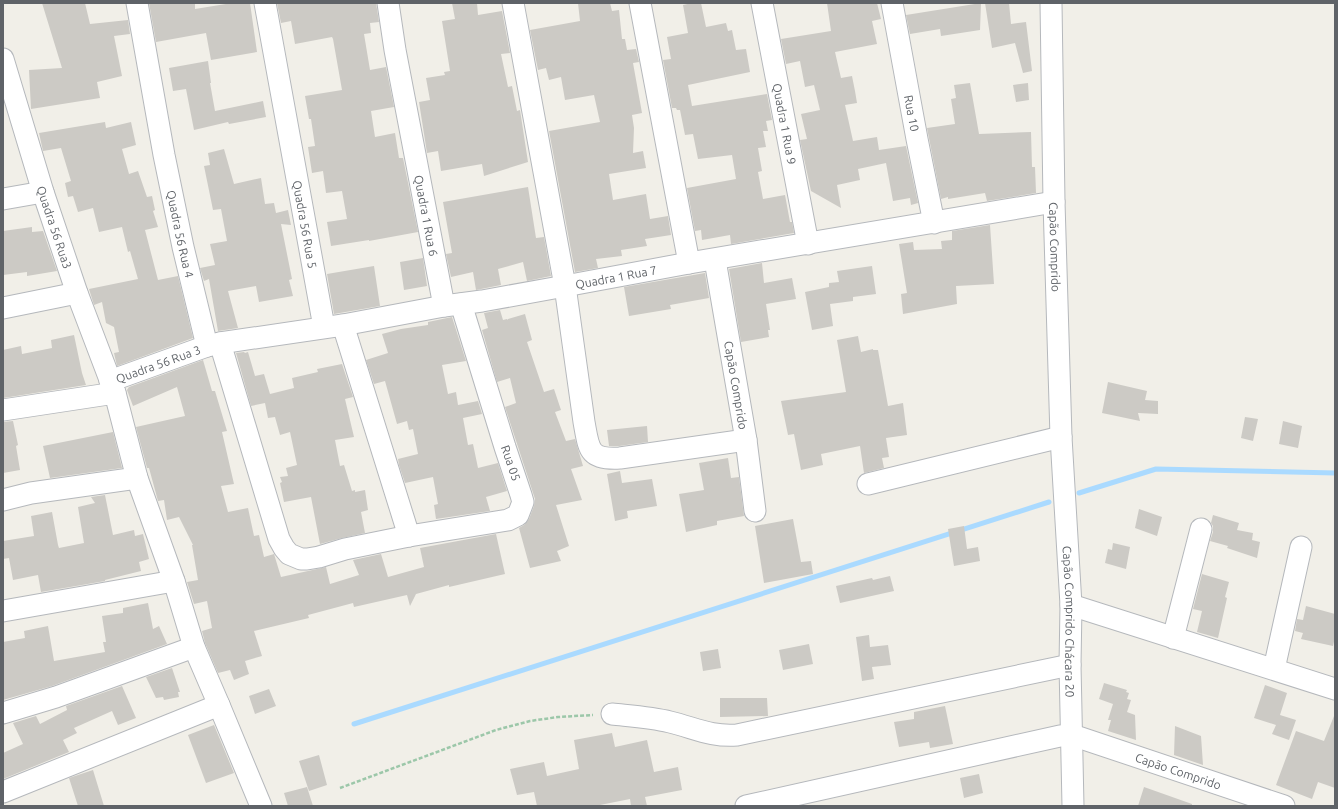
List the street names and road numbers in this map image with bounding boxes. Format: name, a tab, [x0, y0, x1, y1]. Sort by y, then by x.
street label: Quadra 1 Rua 9	[771, 82, 799, 166]
street label: Rua 10	[903, 94, 922, 133]
street label: Quadra 1 Rua 6	[413, 174, 441, 257]
street label: Quadra 56 Rua 5	[291, 179, 320, 269]
street label: Quadra 56 Rua3	[35, 184, 75, 270]
street label: Quadra 56 Rua 4	[165, 189, 197, 279]
street label: Capão Comprido	[1048, 202, 1063, 292]
street label: Quadra 1 Rua 7	[574, 263, 658, 290]
street label: Capão Comprido	[723, 340, 751, 431]
street label: Quadra 56 Rua 3	[114, 342, 202, 385]
street label: Rua 05	[499, 443, 523, 483]
street label: Capão Comprido Chácara 20	[1061, 545, 1078, 698]
street label: Capão Comprido	[1134, 750, 1223, 791]

